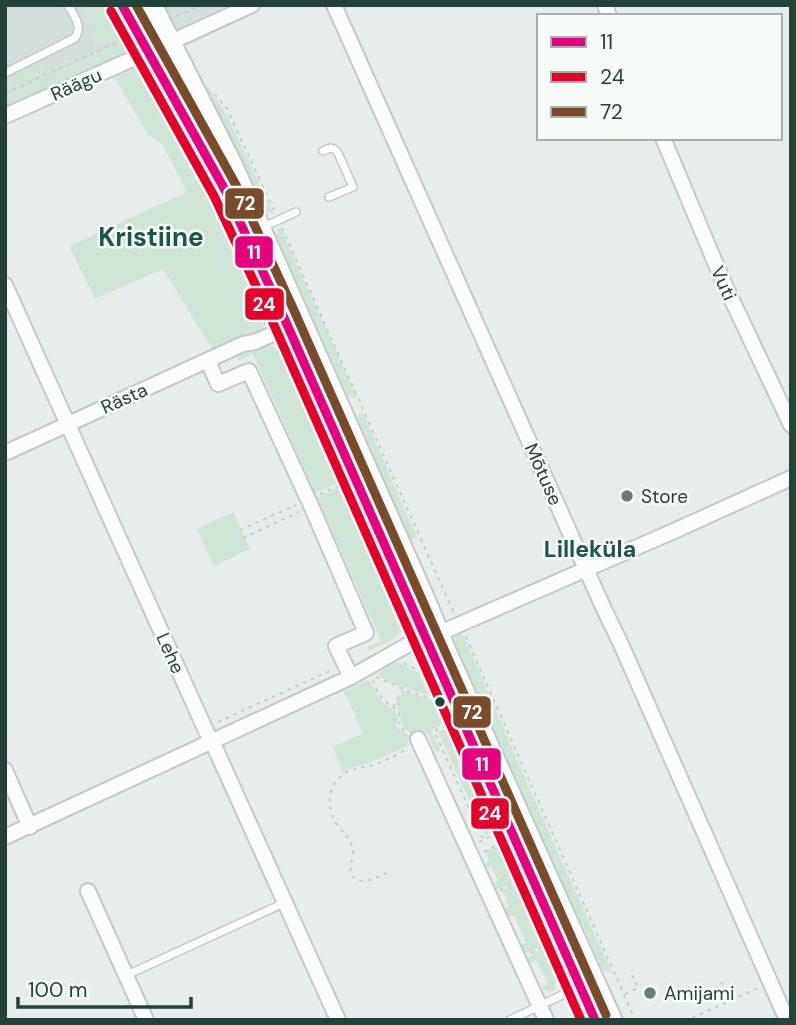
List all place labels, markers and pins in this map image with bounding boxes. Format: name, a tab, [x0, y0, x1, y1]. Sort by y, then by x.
place label: Store	[641, 484, 688, 509]
marker: Store	[619, 488, 635, 504]
unlabelled marker	[433, 695, 447, 709]
place label: Amijami	[664, 981, 735, 1006]
marker: Amijami	[642, 985, 658, 1001]

